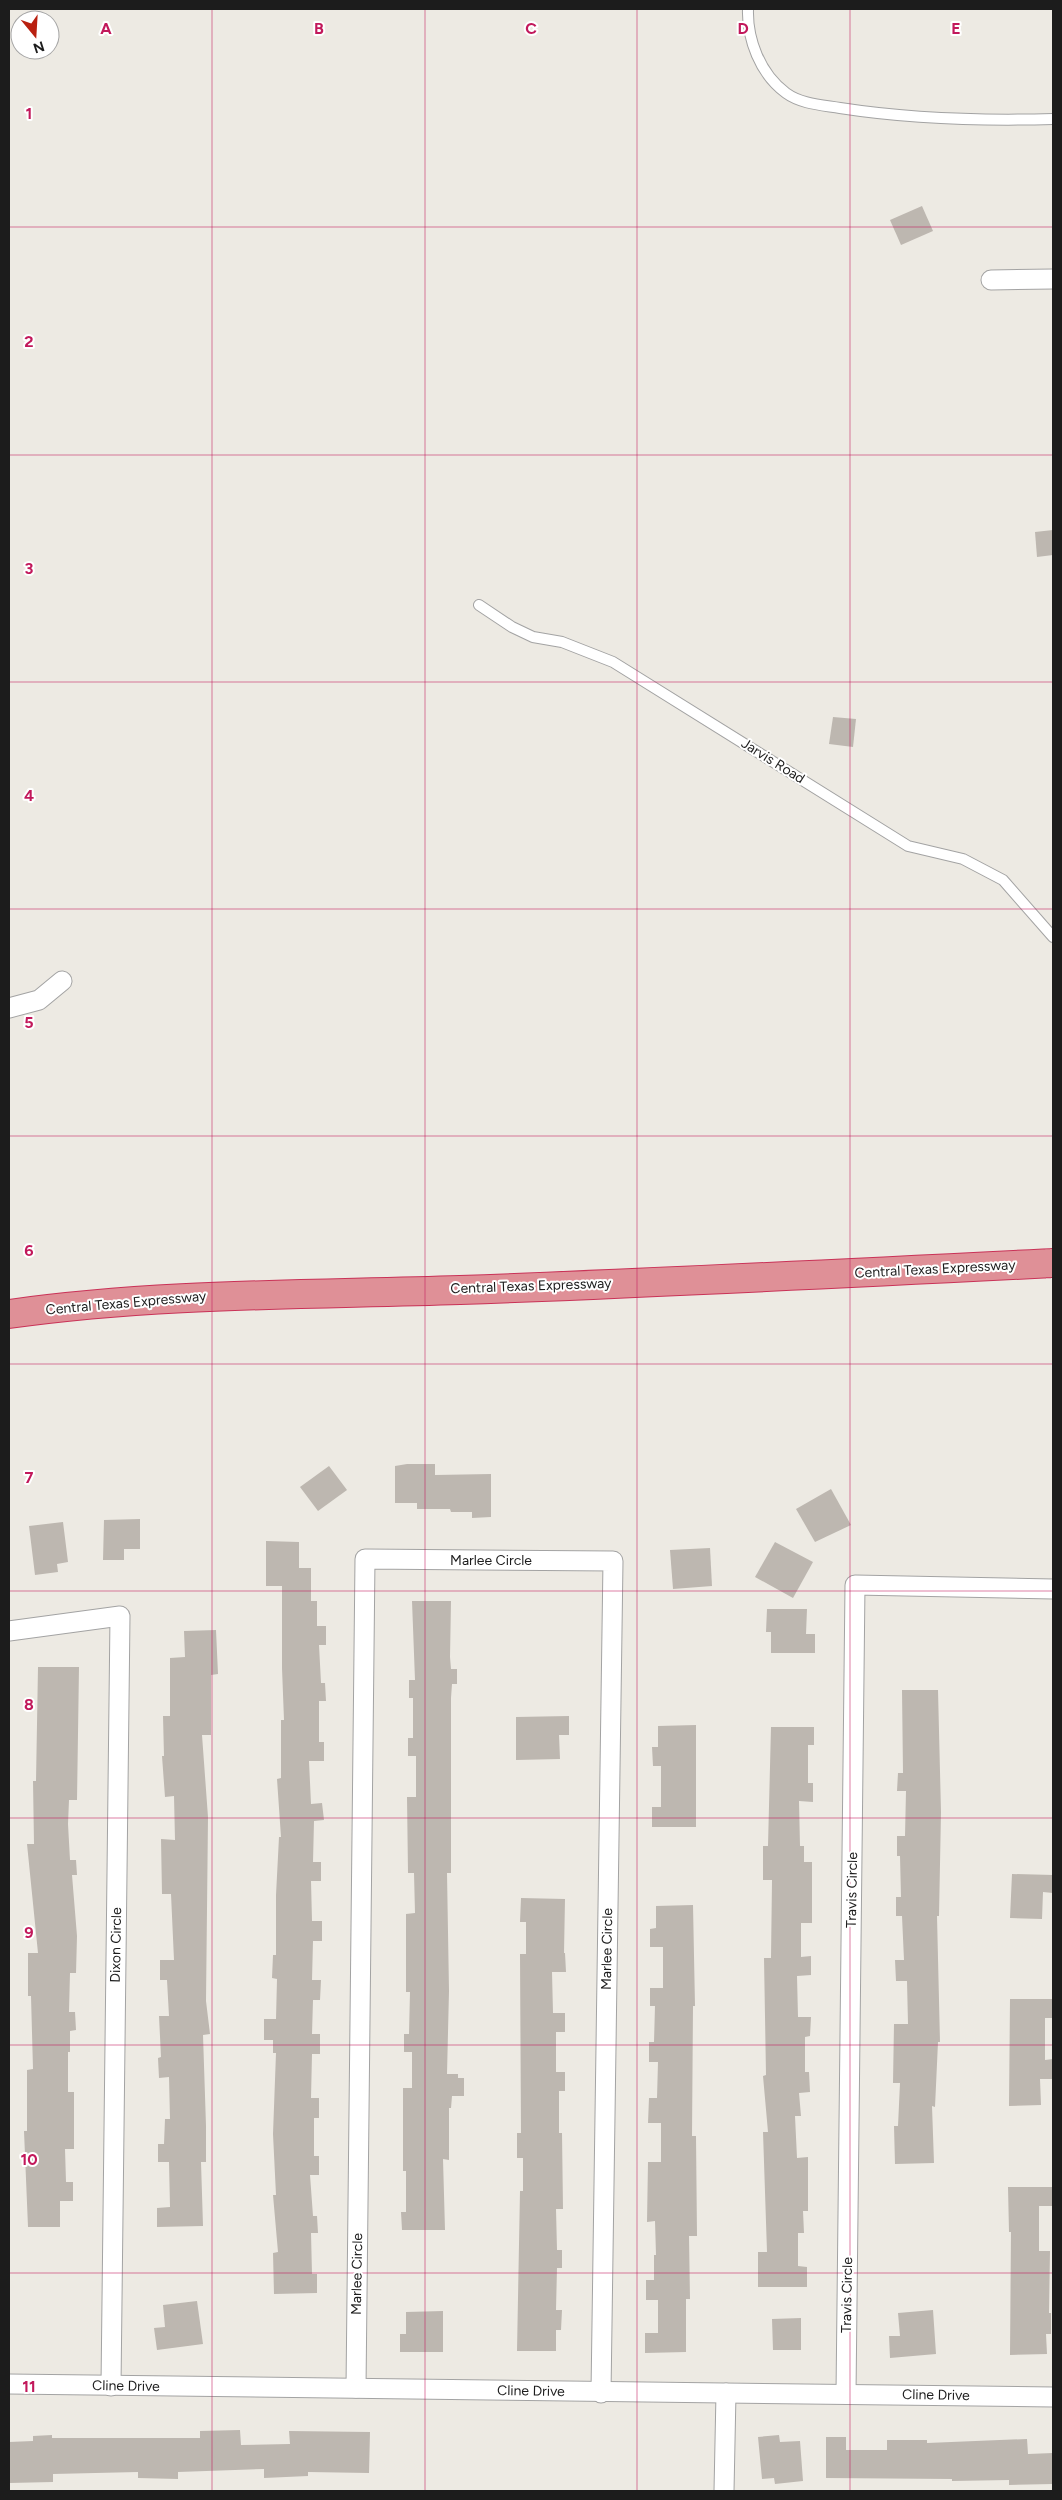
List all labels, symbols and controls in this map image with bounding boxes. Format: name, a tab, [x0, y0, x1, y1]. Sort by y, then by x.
north arrow	[10, 10, 60, 60]
text: A	[100, 19, 112, 38]
text: B	[314, 19, 324, 38]
text: C	[525, 19, 537, 38]
text: D	[737, 19, 749, 38]
text: E	[951, 19, 961, 38]
text: N	[31, 37, 47, 57]
text: 1	[26, 104, 32, 123]
text: 2	[24, 332, 34, 351]
text: 3	[25, 559, 34, 578]
street label: Jarvis Road	[738, 735, 808, 787]
text: 4	[24, 786, 34, 805]
text: 5	[24, 1013, 34, 1032]
text: 6	[24, 1241, 34, 1260]
street label: Central Texas Expressway	[854, 1256, 1017, 1282]
street label: Central Texas Expressway	[450, 1275, 612, 1297]
street label: Central Texas Expressway	[45, 1287, 208, 1318]
text: 7	[25, 1468, 34, 1487]
street label: Marlee Circle	[450, 1552, 532, 1569]
text: 8	[24, 1695, 34, 1714]
street label: Travis Circle	[843, 1852, 861, 1928]
street label: Dixon Circle	[107, 1907, 125, 1983]
street label: Marlee Circle	[598, 1908, 616, 1990]
text: 9	[24, 1923, 34, 1942]
text: 10	[20, 2150, 38, 2169]
street label: Marlee Circle	[348, 2233, 366, 2315]
street label: Travis Circle	[838, 2257, 856, 2333]
text: 11	[22, 2377, 36, 2396]
street label: Cline Drive	[92, 2377, 160, 2395]
street label: Cline Drive	[497, 2382, 565, 2400]
street label: Cline Drive	[902, 2386, 970, 2404]

